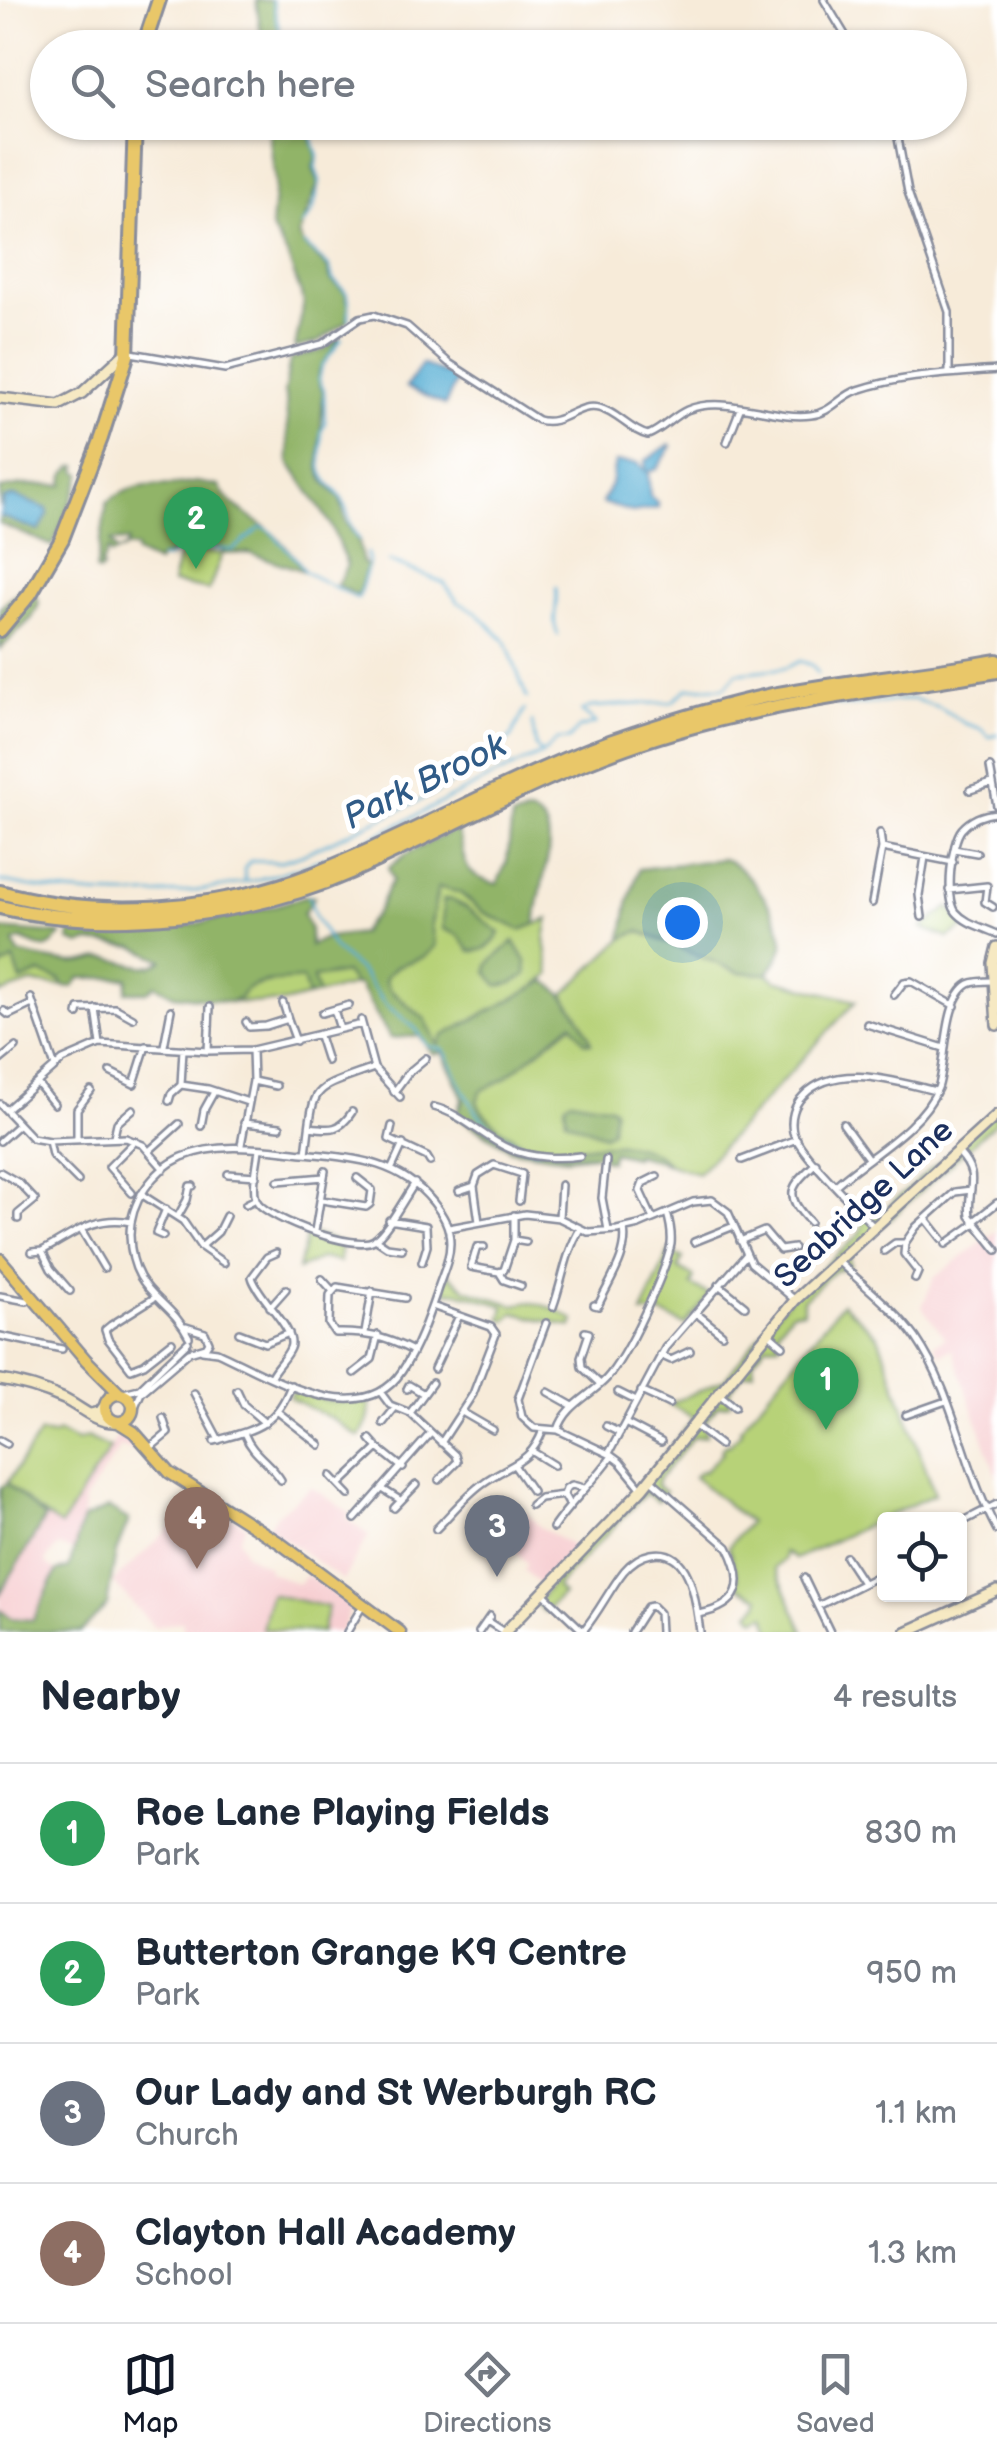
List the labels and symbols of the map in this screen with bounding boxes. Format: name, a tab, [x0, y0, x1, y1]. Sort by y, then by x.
pin: 2	[164, 486, 228, 569]
water label: Park Brook	[337, 724, 514, 840]
your location	[657, 897, 708, 948]
street label: Seabridge Lane	[766, 1111, 962, 1297]
pin: 1	[794, 1348, 858, 1430]
pin: 4	[164, 1486, 230, 1569]
pin: 3	[464, 1494, 530, 1577]

